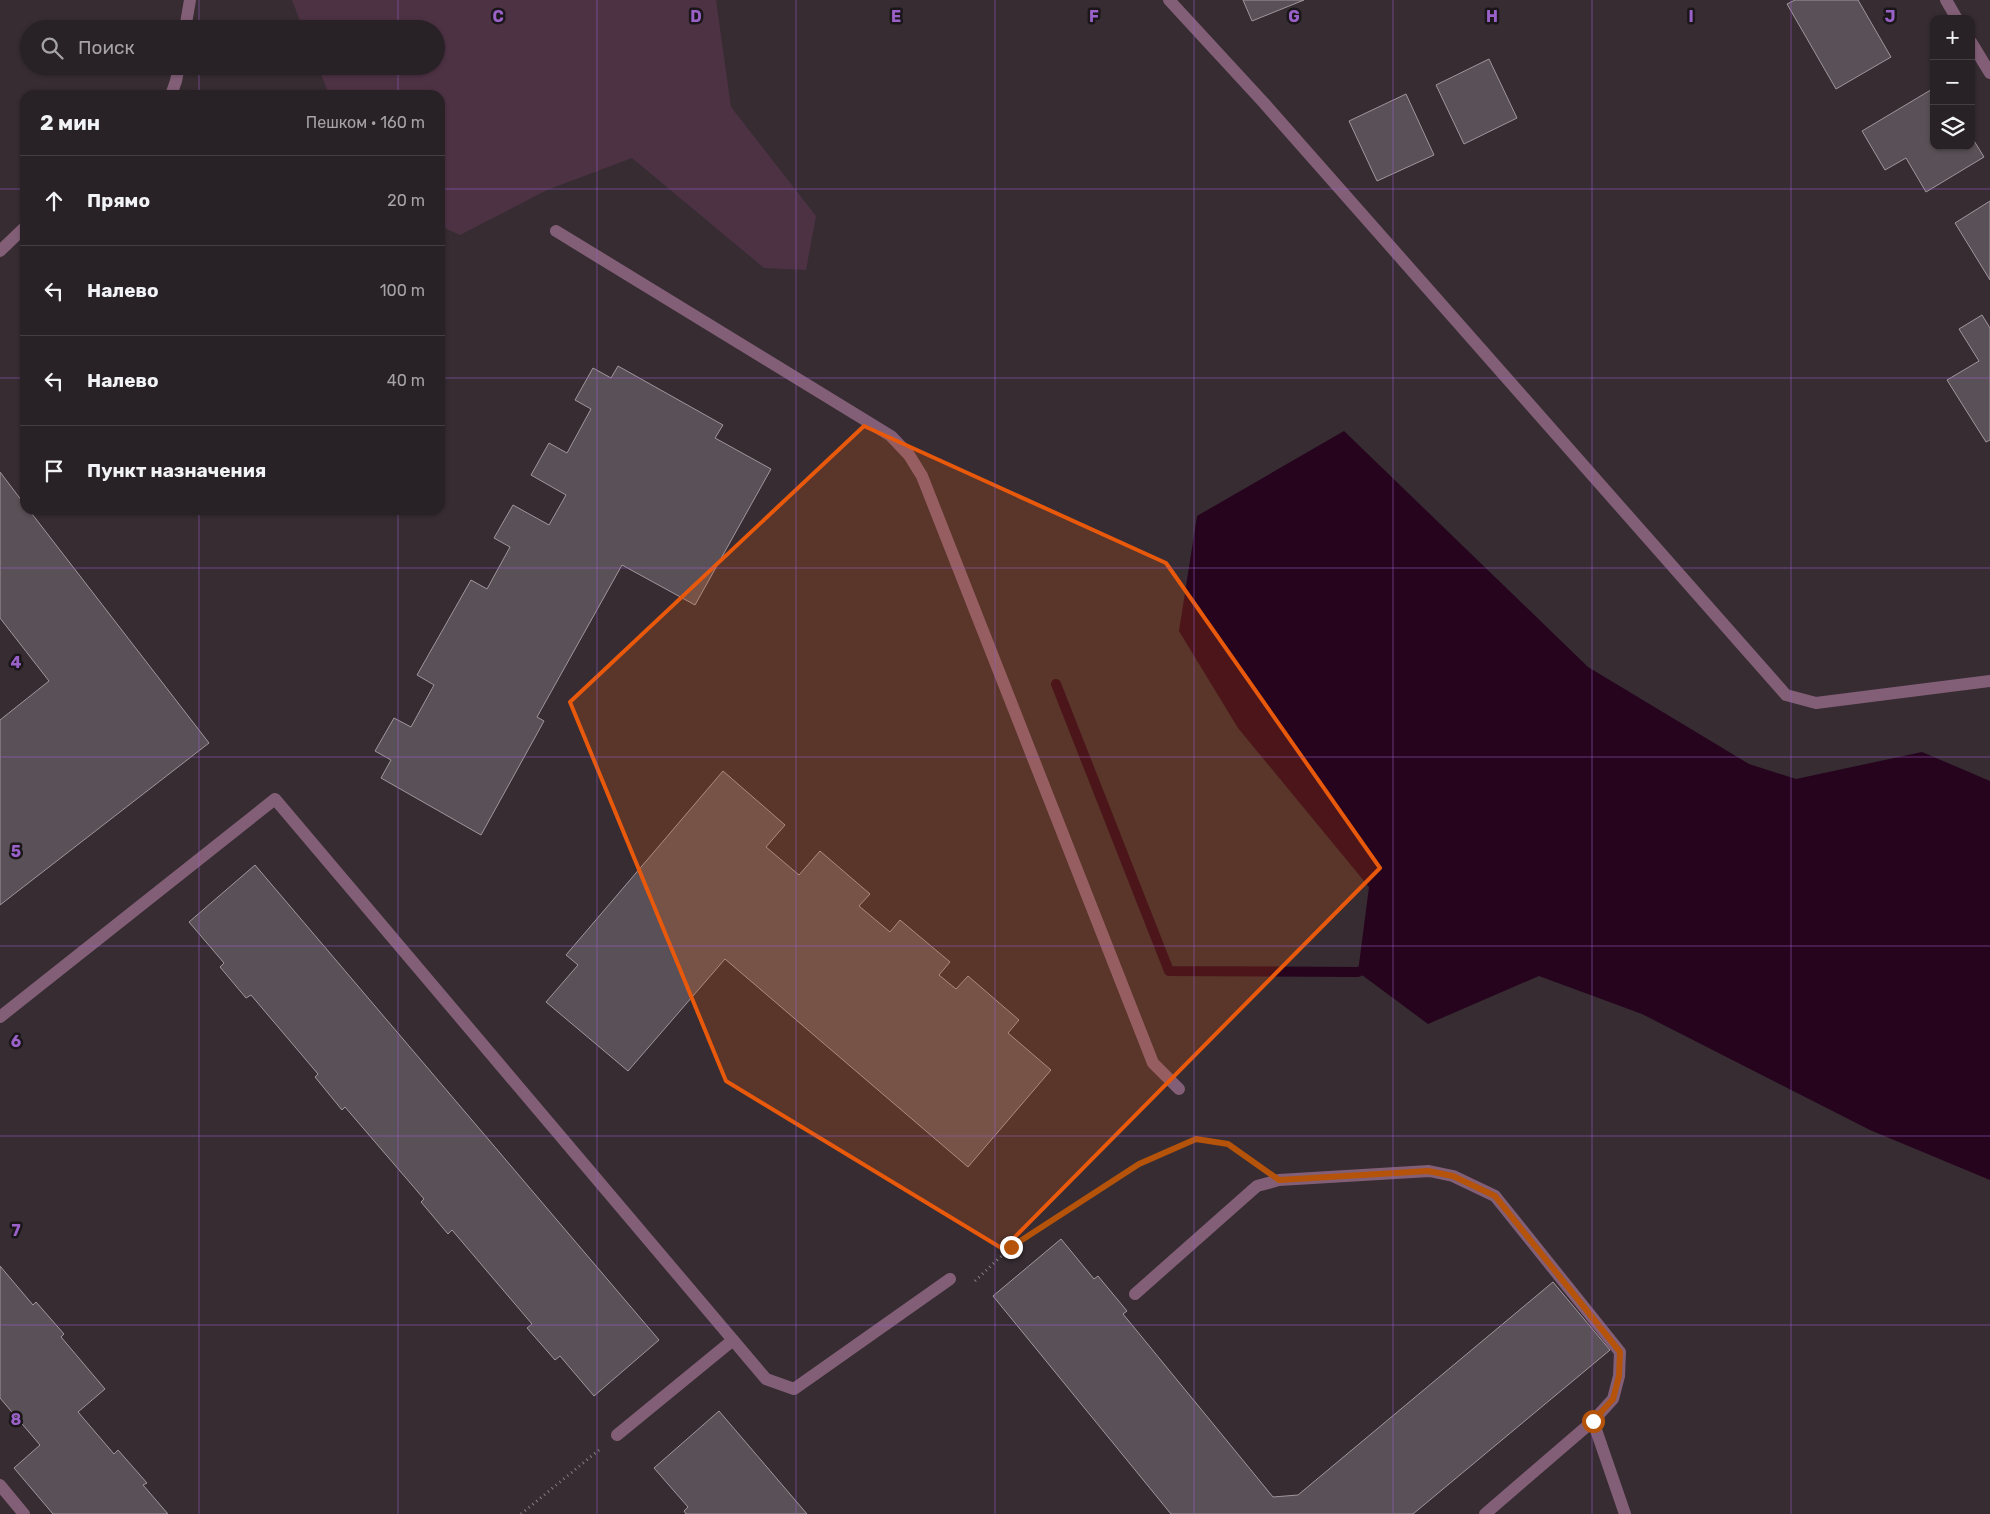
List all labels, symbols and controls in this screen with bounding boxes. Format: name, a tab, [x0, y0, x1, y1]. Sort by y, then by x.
text: C	[492, 7, 504, 26]
text: D	[690, 7, 702, 26]
text: E	[891, 7, 901, 26]
text: F	[1089, 7, 1099, 26]
text: G	[1288, 7, 1300, 26]
text: H	[1486, 7, 1498, 26]
text: I	[1688, 7, 1694, 26]
text: J	[1885, 7, 1895, 26]
map controls	[1930, 15, 1975, 150]
button: +	[1930, 15, 1975, 60]
search box	[20, 20, 445, 75]
icon: search	[38, 34, 66, 62]
text: Поиск	[78, 36, 135, 59]
button: −	[1930, 60, 1975, 105]
button: layers	[1930, 105, 1975, 150]
text: 2 мин	[40, 110, 100, 135]
text: Пешком · 160 m	[306, 113, 425, 132]
icon: ahead	[40, 187, 68, 215]
text: Прямо	[87, 189, 150, 212]
text: 20 m	[387, 191, 425, 210]
icon: left	[40, 277, 68, 305]
text: Налево	[87, 279, 159, 302]
text: 100 m	[380, 281, 425, 300]
icon: left	[40, 367, 68, 395]
text: Налево	[87, 369, 159, 392]
text: 40 m	[387, 371, 425, 390]
icon: arrive	[40, 457, 68, 485]
text: Пункт назначения	[87, 459, 266, 482]
text: 4	[11, 653, 22, 672]
text: 5	[11, 842, 21, 861]
text: 6	[11, 1032, 21, 1051]
text: 7	[11, 1221, 21, 1240]
route end	[1000, 1236, 1023, 1259]
text: 8	[11, 1410, 22, 1429]
route start	[1582, 1410, 1605, 1433]

